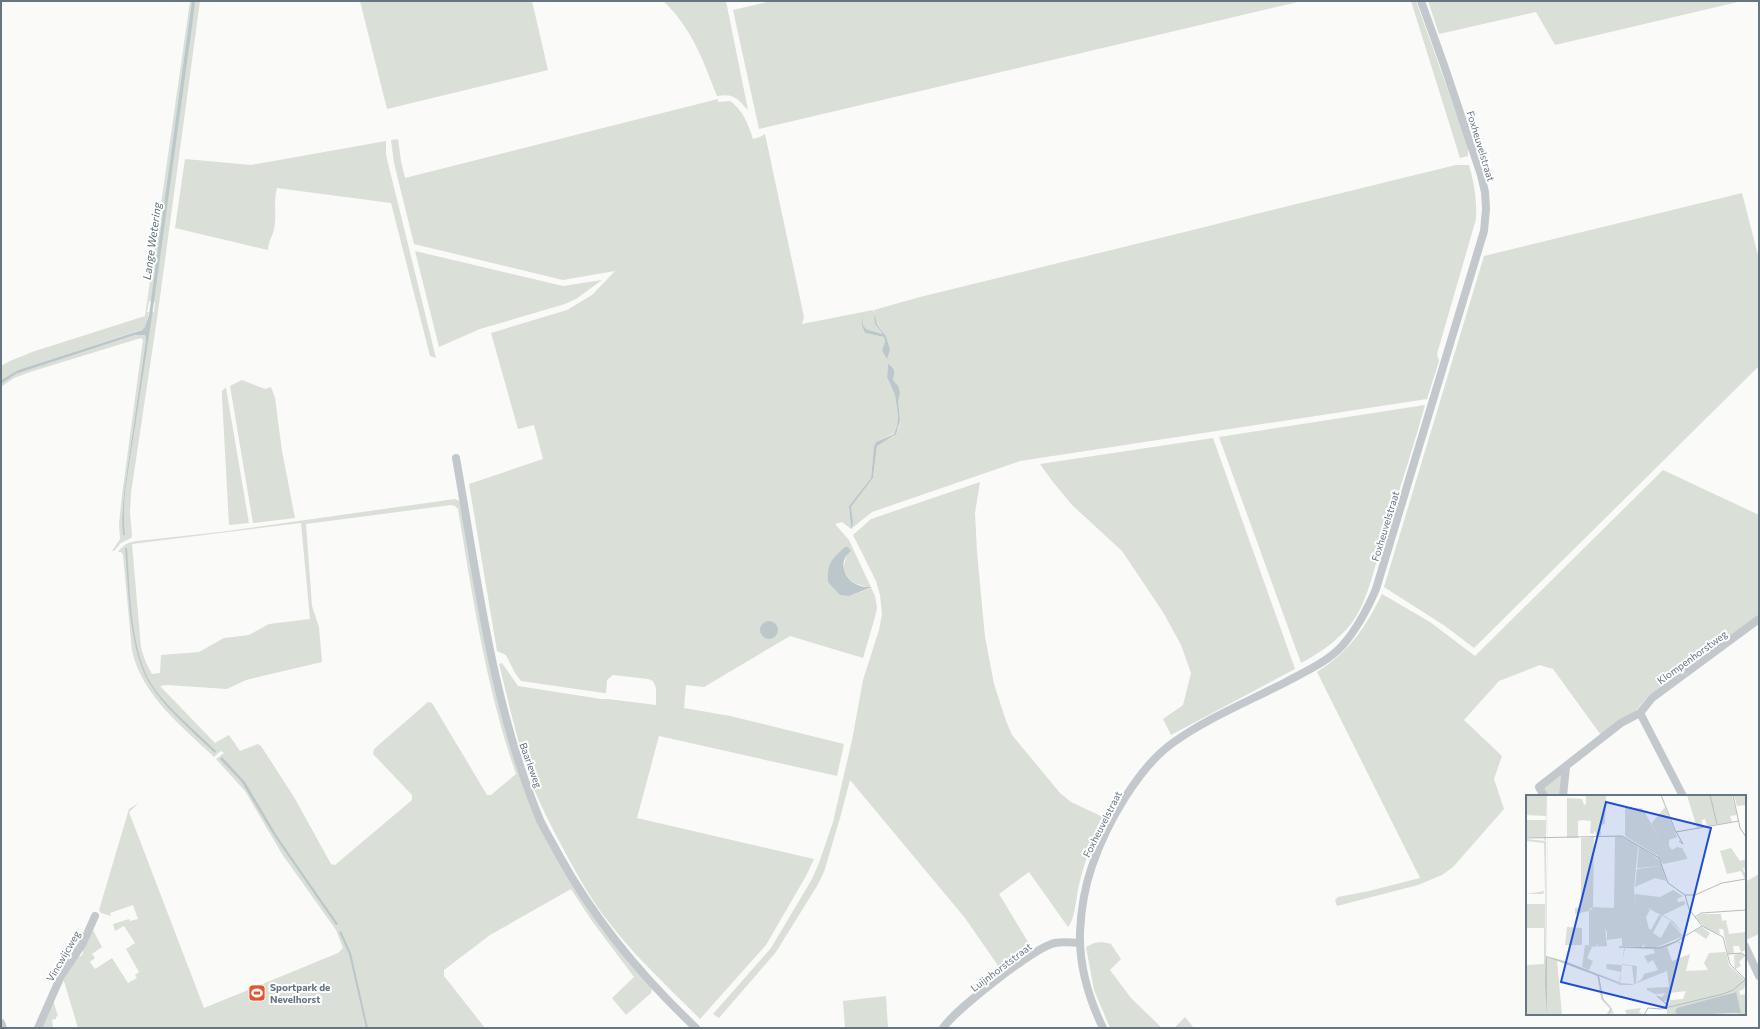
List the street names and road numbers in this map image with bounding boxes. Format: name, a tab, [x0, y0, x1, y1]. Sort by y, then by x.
street label: Foxheuvelstraat	[1465, 109, 1497, 183]
street label: Foxheuvelstraat	[1369, 489, 1401, 563]
street label: Klompenhorstweg	[1655, 627, 1730, 686]
street label: Baarleweg	[517, 741, 545, 790]
street label: Foxheuvelstraat	[1080, 789, 1124, 859]
street label: Vincwijcweg	[44, 928, 83, 984]
street label: Luijnhorststraat	[968, 940, 1034, 994]

